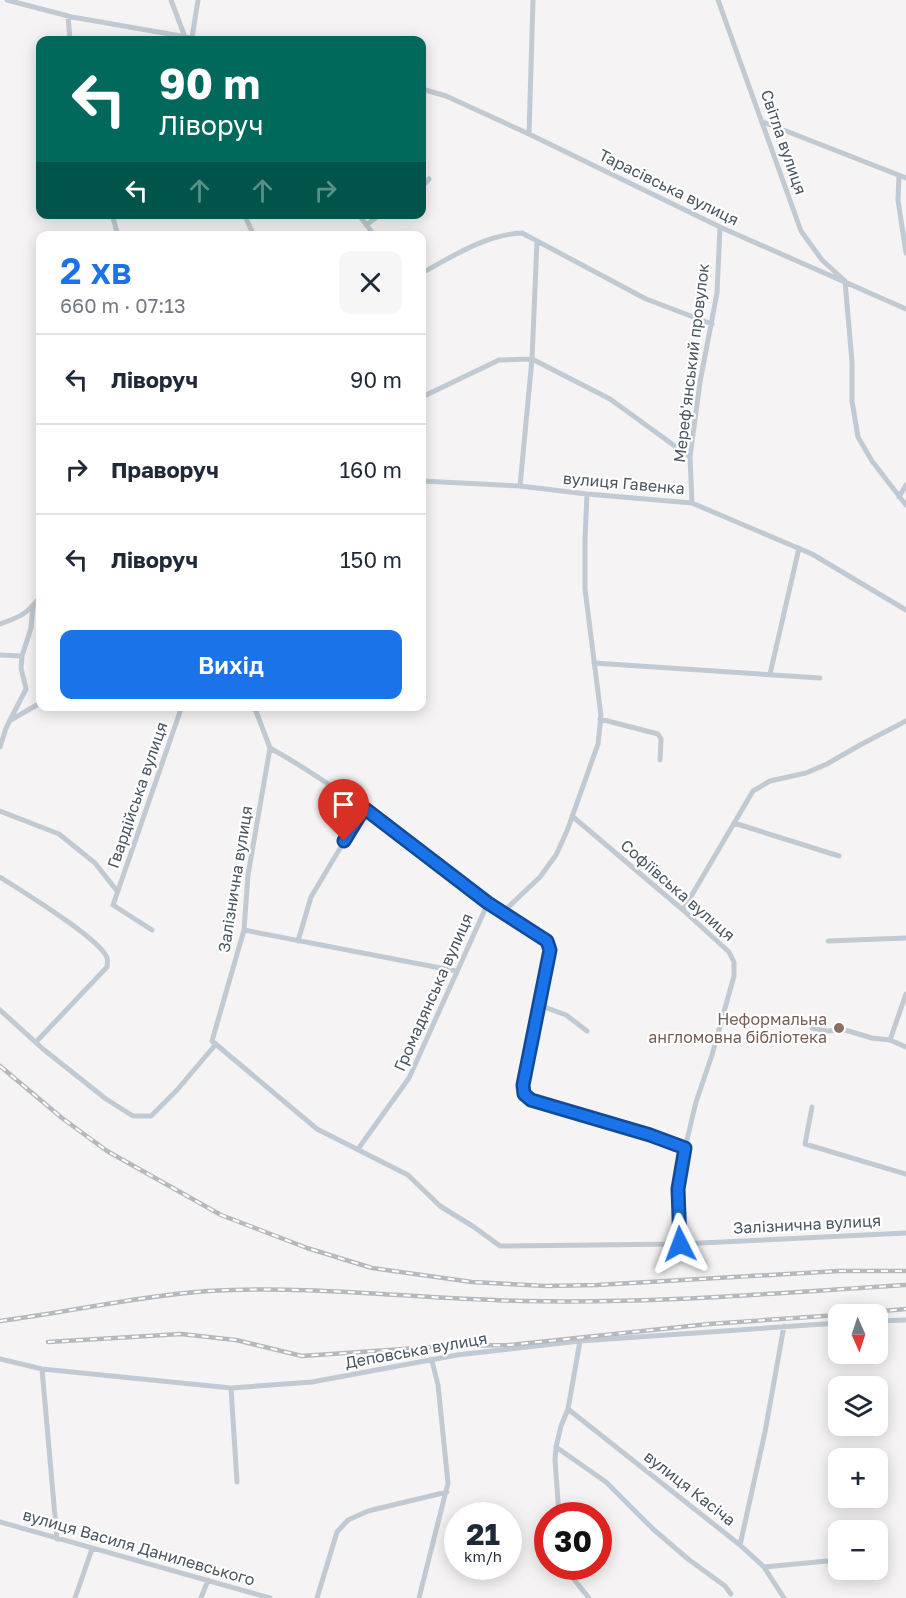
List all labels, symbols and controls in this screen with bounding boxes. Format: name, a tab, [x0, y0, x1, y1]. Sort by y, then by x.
text: 90 m	[159, 58, 260, 108]
icon: left	[60, 60, 138, 138]
street label: Світла вулиця	[757, 87, 811, 197]
text: Ліворуч	[159, 109, 263, 141]
street label: Тарасівська вулиця	[596, 144, 742, 230]
icon: left	[120, 174, 153, 207]
icon: ahead	[183, 174, 216, 207]
icon: ahead	[246, 174, 279, 207]
icon: right	[309, 174, 342, 207]
text: 2 хв	[60, 249, 132, 292]
button: close	[339, 251, 402, 314]
street label: Мереф'янський провулок	[669, 262, 713, 464]
text: 660 m · 07:13	[60, 293, 186, 317]
icon: left	[60, 363, 93, 396]
text: Ліворуч	[111, 366, 198, 393]
text: 90 m	[350, 366, 402, 393]
icon: right	[60, 453, 93, 486]
text: Праворуч	[111, 456, 219, 483]
text: 160 m	[339, 456, 402, 483]
street label: вулиця Гавенка	[562, 468, 686, 498]
icon: left	[60, 543, 93, 576]
text: Ліворуч	[111, 546, 198, 573]
text: 150 m	[340, 546, 402, 573]
button: Вихід	[60, 630, 402, 699]
street label: Гвардійська вулиця	[103, 719, 171, 871]
pin	[318, 779, 369, 841]
icon: arrive	[327, 788, 360, 821]
street label: Залізнична вулиця	[214, 804, 256, 954]
street label: Софіївська вулиця	[617, 835, 739, 945]
street label: Громадянська вулиця	[389, 910, 477, 1074]
place label: Неформальна англомовна бібліотека	[648, 1009, 827, 1047]
marker: Неформальна англомовна бібліотека	[832, 1021, 846, 1035]
street label: Залізнична вулиця	[732, 1210, 882, 1238]
position arrow	[648, 1212, 712, 1276]
north arrow	[828, 1304, 888, 1364]
map controls	[828, 1304, 888, 1580]
street label: Деповська вулиця	[343, 1328, 489, 1372]
button: layers	[828, 1376, 888, 1436]
street label: вулиця Касіча	[640, 1446, 740, 1530]
button: +	[828, 1448, 888, 1508]
speed limit sign: 30	[534, 1502, 612, 1580]
street label: вулиця Василя Данилевського	[21, 1504, 257, 1590]
text: 21	[466, 1516, 500, 1552]
button: −	[828, 1520, 888, 1580]
text: km/h	[464, 1547, 502, 1565]

